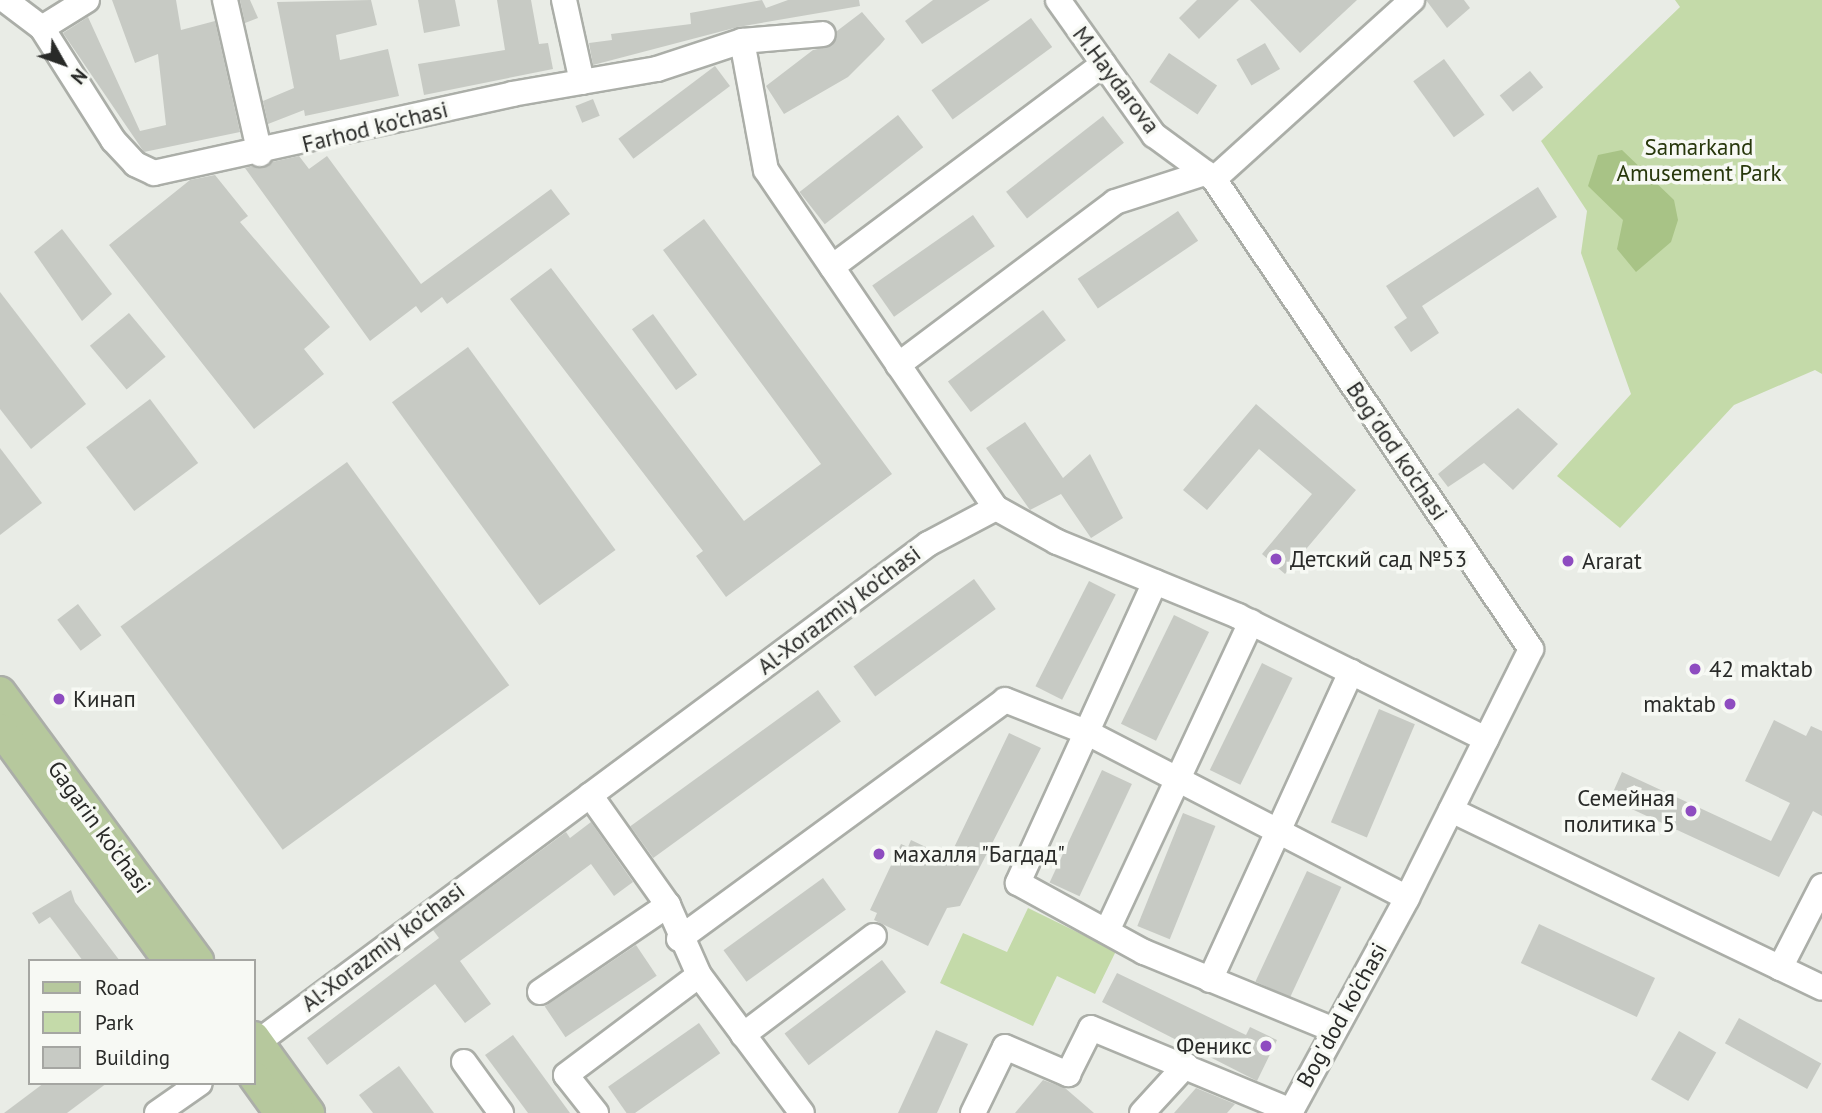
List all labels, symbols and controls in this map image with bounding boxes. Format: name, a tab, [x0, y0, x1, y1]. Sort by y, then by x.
street label: M.Haydarova	[1067, 21, 1165, 139]
north arrow	[28, 28, 98, 98]
text: N	[66, 64, 92, 89]
street label: Farhod ko'chasi	[299, 96, 451, 158]
park label: Samarkand Amusement Park	[1616, 133, 1782, 187]
street label: Bog'dod ko'chasi	[1341, 377, 1453, 525]
street label: Al-Xorazmiy ko'chasi	[752, 539, 926, 681]
place label: Детский сад №53	[1290, 545, 1467, 573]
place label: Ararat	[1582, 547, 1642, 575]
marker: Детский сад №53	[1268, 551, 1284, 567]
marker: Ararat	[1560, 553, 1576, 569]
place label: 42 maktab	[1709, 655, 1813, 683]
marker: 42 maktab	[1687, 661, 1703, 677]
place label: Кинап	[73, 685, 136, 713]
place label: maktab	[1643, 690, 1716, 718]
marker: Кинап	[51, 691, 67, 707]
marker: maktab	[1722, 696, 1738, 712]
street label: Gagarin ko'chasi	[42, 756, 156, 898]
place label: Семейная политика 5	[1564, 784, 1675, 838]
marker: Семейная политика 5	[1681, 801, 1701, 821]
place label: махалля "Багдад"	[893, 840, 1066, 868]
marker: махалля "Багдад"	[871, 846, 887, 862]
street label: Al-Xorazmiy ko'chasi	[296, 876, 470, 1018]
street label: Bog'dod ko'chasi	[1291, 938, 1393, 1092]
legend	[28, 959, 256, 1085]
text: Road	[95, 974, 139, 1001]
text: Park	[95, 1009, 134, 1036]
place label: Феникс	[1176, 1032, 1252, 1060]
marker: Феникс	[1258, 1038, 1274, 1054]
text: Building	[95, 1044, 170, 1071]

